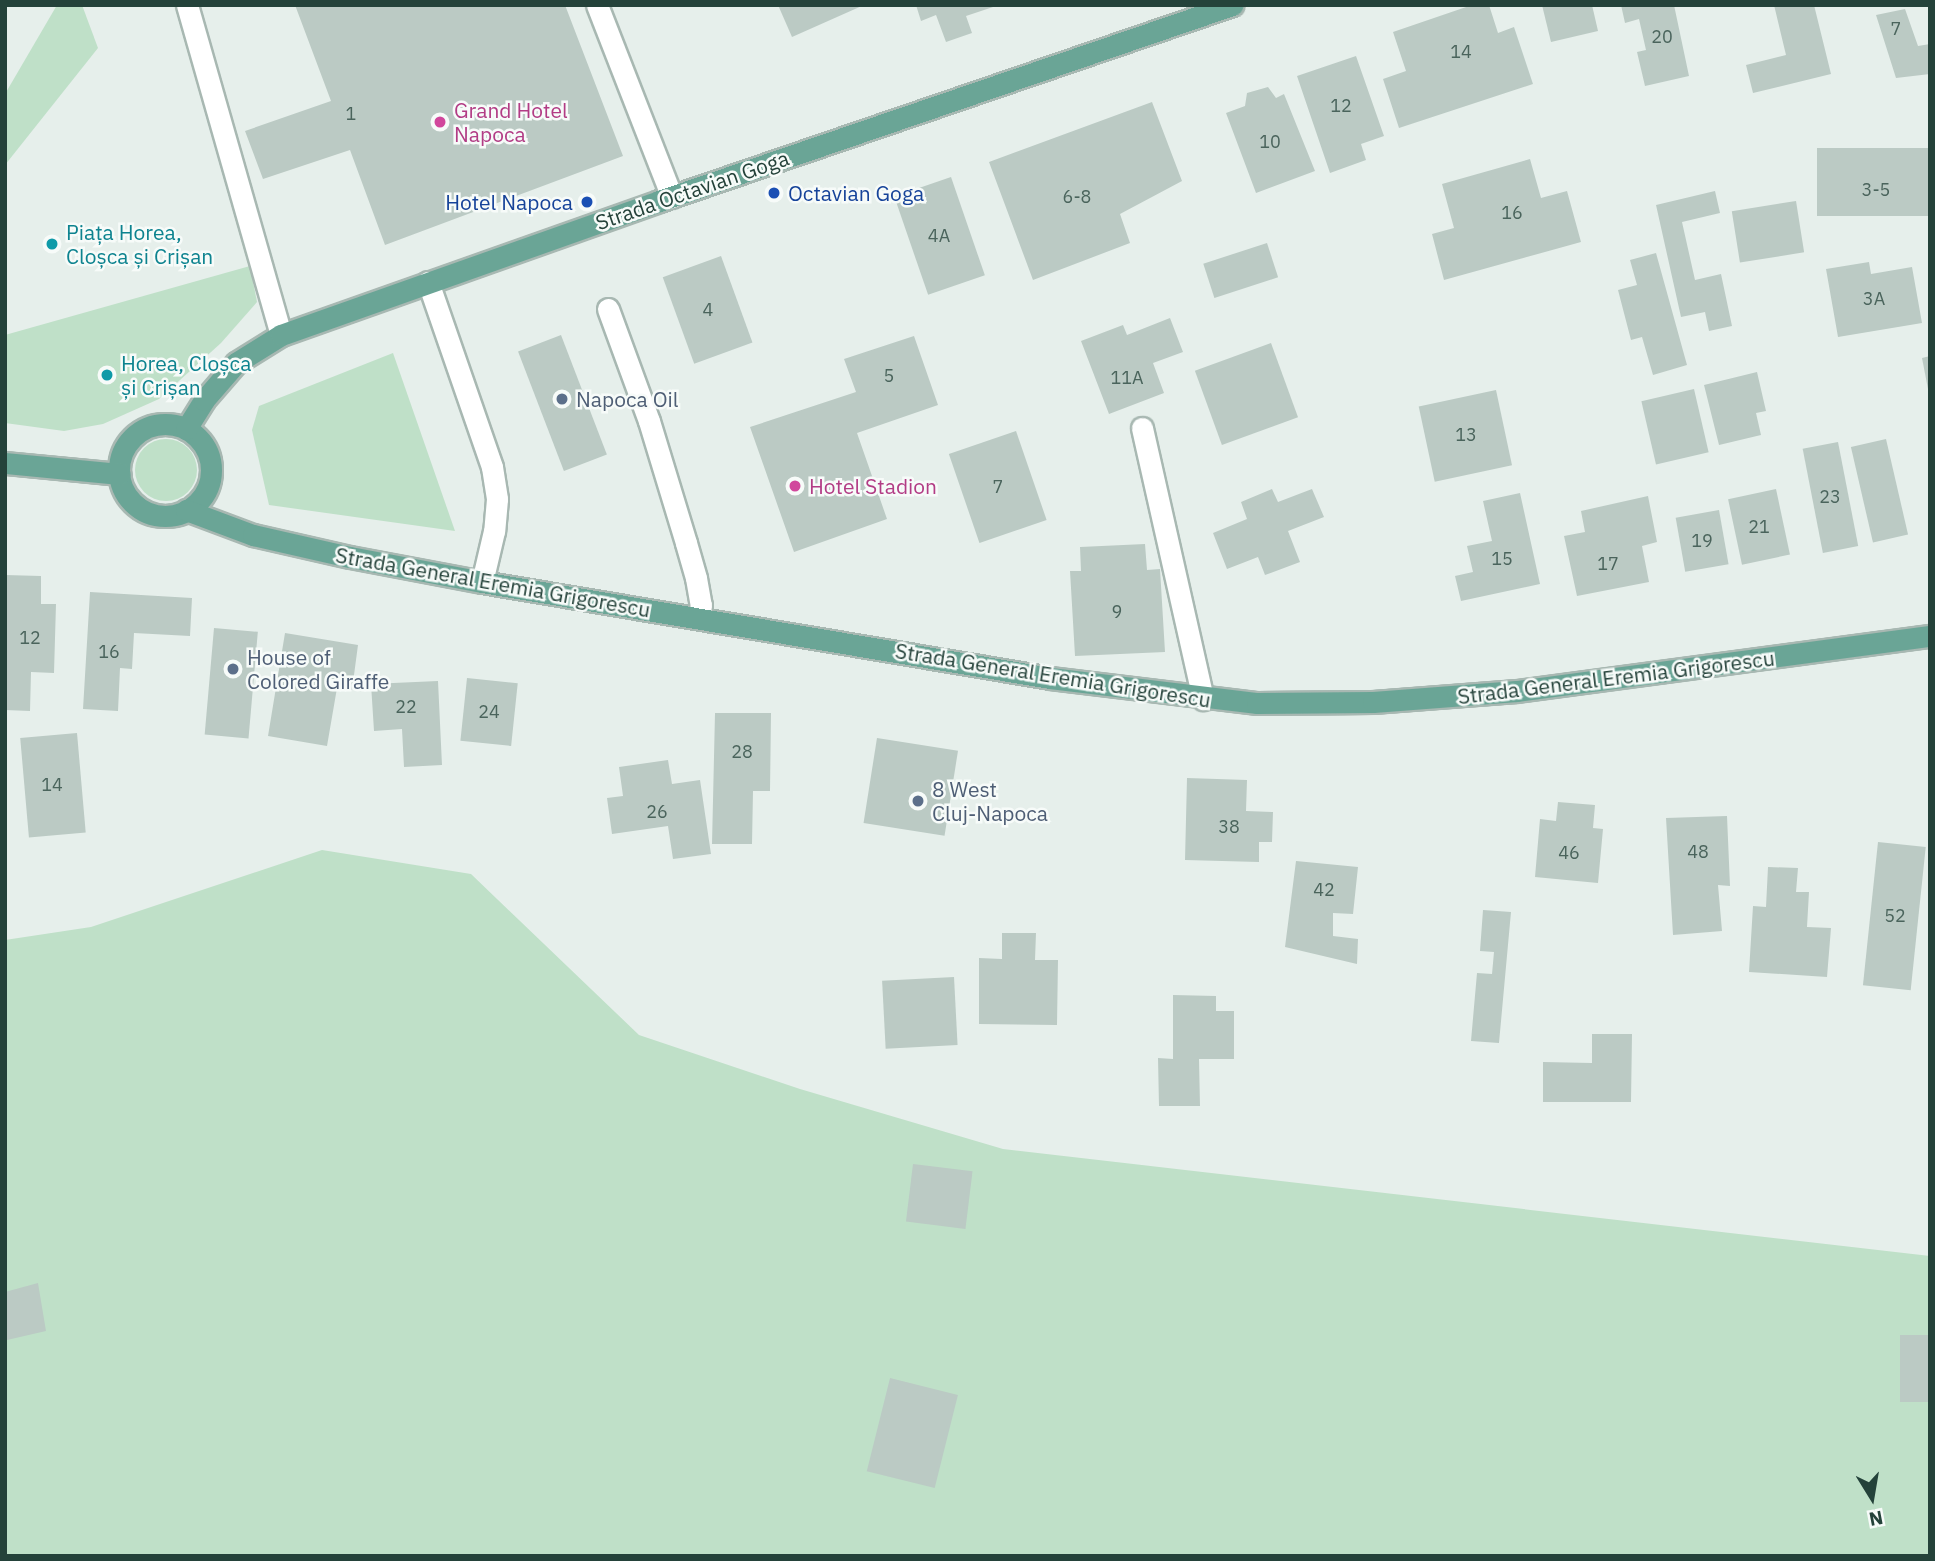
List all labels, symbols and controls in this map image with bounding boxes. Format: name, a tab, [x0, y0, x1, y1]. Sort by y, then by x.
house number: 7	[1891, 18, 1901, 40]
house number: 20	[1651, 26, 1673, 48]
house number: 14	[1450, 41, 1472, 63]
house number: 12	[1330, 95, 1352, 117]
place label: Grand Hotel Napoca	[454, 97, 568, 147]
house number: 1	[346, 103, 356, 125]
marker: Grand Hotel Napoca	[432, 114, 448, 130]
house number: 10	[1259, 131, 1281, 153]
street label: Strada Octavian Goga	[592, 145, 792, 235]
house number: 3-5	[1862, 179, 1890, 201]
place label: Octavian Goga	[788, 180, 924, 206]
marker: Octavian Goga	[766, 185, 782, 201]
house number: 6-8	[1063, 186, 1091, 208]
place label: Hotel Napoca	[445, 189, 573, 215]
marker: Hotel Napoca	[579, 194, 595, 210]
house number: 16	[1501, 202, 1523, 224]
place label: Piața Horea, Cloșca și Crișan	[66, 219, 213, 269]
house number: 4A	[928, 225, 950, 247]
marker: Piața Horea, Cloșca și Crișan	[44, 236, 60, 252]
house number: 3A	[1863, 288, 1885, 310]
house number: 4	[703, 299, 713, 321]
place label: Horea, Cloșca și Crișan	[121, 350, 251, 400]
house number: 5	[884, 365, 894, 387]
marker: Horea, Cloșca și Crișan	[99, 367, 115, 383]
house number: 11A	[1110, 367, 1144, 389]
place label: Napoca Oil	[576, 386, 679, 412]
marker: Napoca Oil	[554, 391, 570, 407]
house number: 13	[1455, 424, 1477, 446]
place label: Hotel Stadion	[809, 473, 937, 499]
house number: 7	[993, 476, 1003, 498]
marker: Hotel Stadion	[787, 478, 803, 494]
house number: 23	[1819, 486, 1841, 508]
house number: 21	[1748, 516, 1770, 538]
house number: 19	[1691, 530, 1713, 552]
street label: Strada General Eremia Grigorescu	[334, 542, 652, 622]
house number: 15	[1491, 548, 1513, 570]
house number: 17	[1597, 553, 1619, 575]
house number: 9	[1112, 601, 1122, 623]
house number: 12	[19, 627, 41, 649]
street label: Strada General Eremia Grigorescu	[893, 638, 1213, 712]
house number: 16	[98, 641, 120, 663]
place label: House of Colored Giraffe	[247, 644, 389, 694]
street label: Strada General Eremia Grigorescu	[1456, 645, 1776, 709]
marker: House of Colored Giraffe	[225, 661, 241, 677]
house number: 22	[395, 696, 417, 718]
house number: 24	[478, 701, 500, 723]
house number: 28	[731, 741, 753, 763]
house number: 14	[41, 774, 63, 796]
place label: 8 West Cluj-Napoca	[932, 776, 1048, 826]
marker: 8 West Cluj-Napoca	[910, 793, 926, 809]
house number: 26	[646, 801, 668, 823]
house number: 38	[1218, 816, 1240, 838]
house number: 48	[1687, 841, 1709, 863]
house number: 46	[1558, 842, 1580, 864]
house number: 42	[1313, 879, 1335, 901]
house number: 52	[1884, 905, 1906, 927]
north arrow	[1837, 1463, 1907, 1533]
text: N	[1867, 1506, 1885, 1532]

